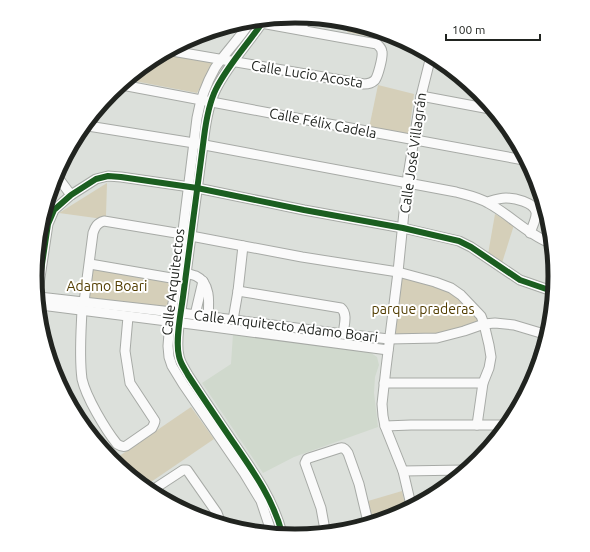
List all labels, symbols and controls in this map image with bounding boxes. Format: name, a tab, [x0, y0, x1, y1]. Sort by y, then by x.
scale bar	[446, 16, 540, 42]
text: 100 m	[452, 23, 485, 36]
street label: Calle Lucio Acosta	[250, 57, 364, 91]
street label: Calle José Villagrán	[397, 91, 429, 215]
street label: Calle Félix Cadela	[268, 105, 378, 141]
street label: Calle Arquitectos	[159, 228, 187, 336]
park label: Adamo Boari	[67, 278, 147, 294]
park label: parque praderas	[372, 301, 474, 317]
street label: Calle Arquitecto Adamo Boari	[193, 307, 379, 345]

